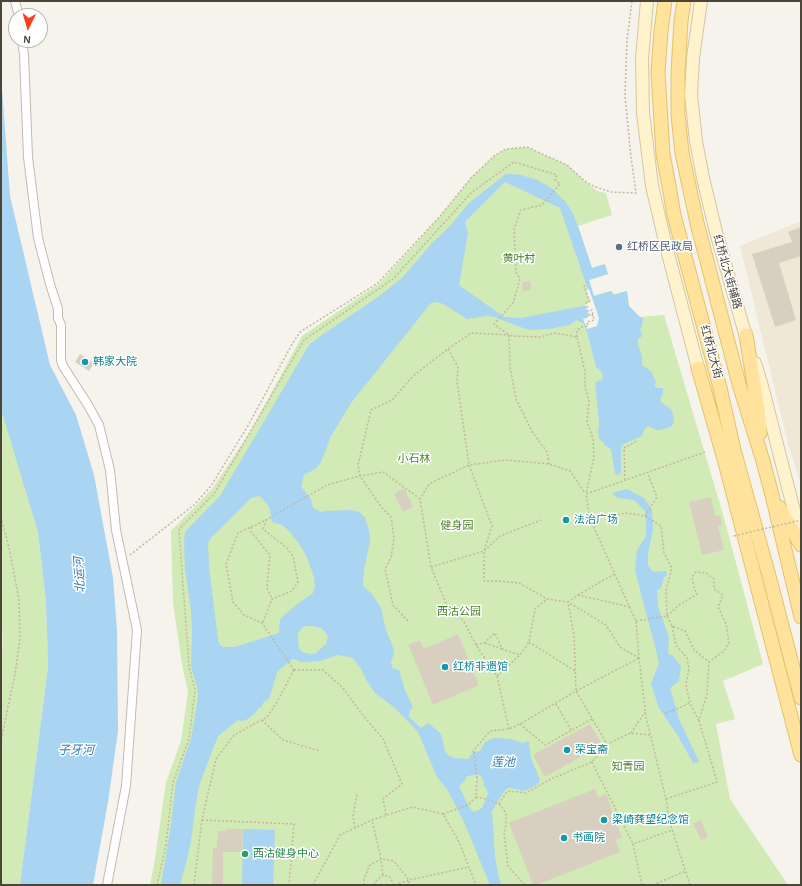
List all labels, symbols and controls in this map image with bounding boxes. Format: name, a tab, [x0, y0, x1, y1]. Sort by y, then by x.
north arrow	[8, 8, 48, 48]
text: N	[23, 33, 32, 46]
street label: 红桥北大街辅路	[710, 233, 744, 311]
place label: 红桥区民政局	[627, 240, 693, 254]
marker: 红桥区民政局	[614, 242, 624, 252]
park label: 黄叶村	[503, 252, 535, 266]
street label: 红桥北大街	[698, 324, 724, 380]
place label: 韩家大院	[93, 355, 137, 369]
marker: 韩家大院	[80, 357, 90, 367]
park label: 小石林	[398, 452, 430, 466]
place label: 法治广场	[574, 513, 618, 527]
marker: 法治广场	[561, 515, 571, 525]
park label: 健身园	[441, 519, 473, 533]
water label: 北运河	[72, 557, 88, 593]
park label: 西沽公园	[437, 605, 481, 619]
place label: 红桥非遗馆	[453, 660, 508, 674]
marker: 红桥非遗馆	[440, 662, 450, 672]
place label: 荣宝斋	[575, 743, 608, 757]
water label: 子牙河	[58, 744, 94, 758]
marker: 荣宝斋	[562, 745, 572, 755]
water label: 莲池	[491, 756, 515, 770]
park label: 知青园	[612, 760, 644, 774]
place label: 梁崎龚望纪念馆	[612, 813, 689, 827]
marker: 梁崎龚望纪念馆	[599, 815, 609, 825]
place label: 书画院	[572, 831, 605, 845]
marker: 书画院	[559, 833, 569, 843]
place label: 西沽健身中心	[253, 847, 319, 861]
marker: 西沽健身中心	[240, 849, 250, 859]

